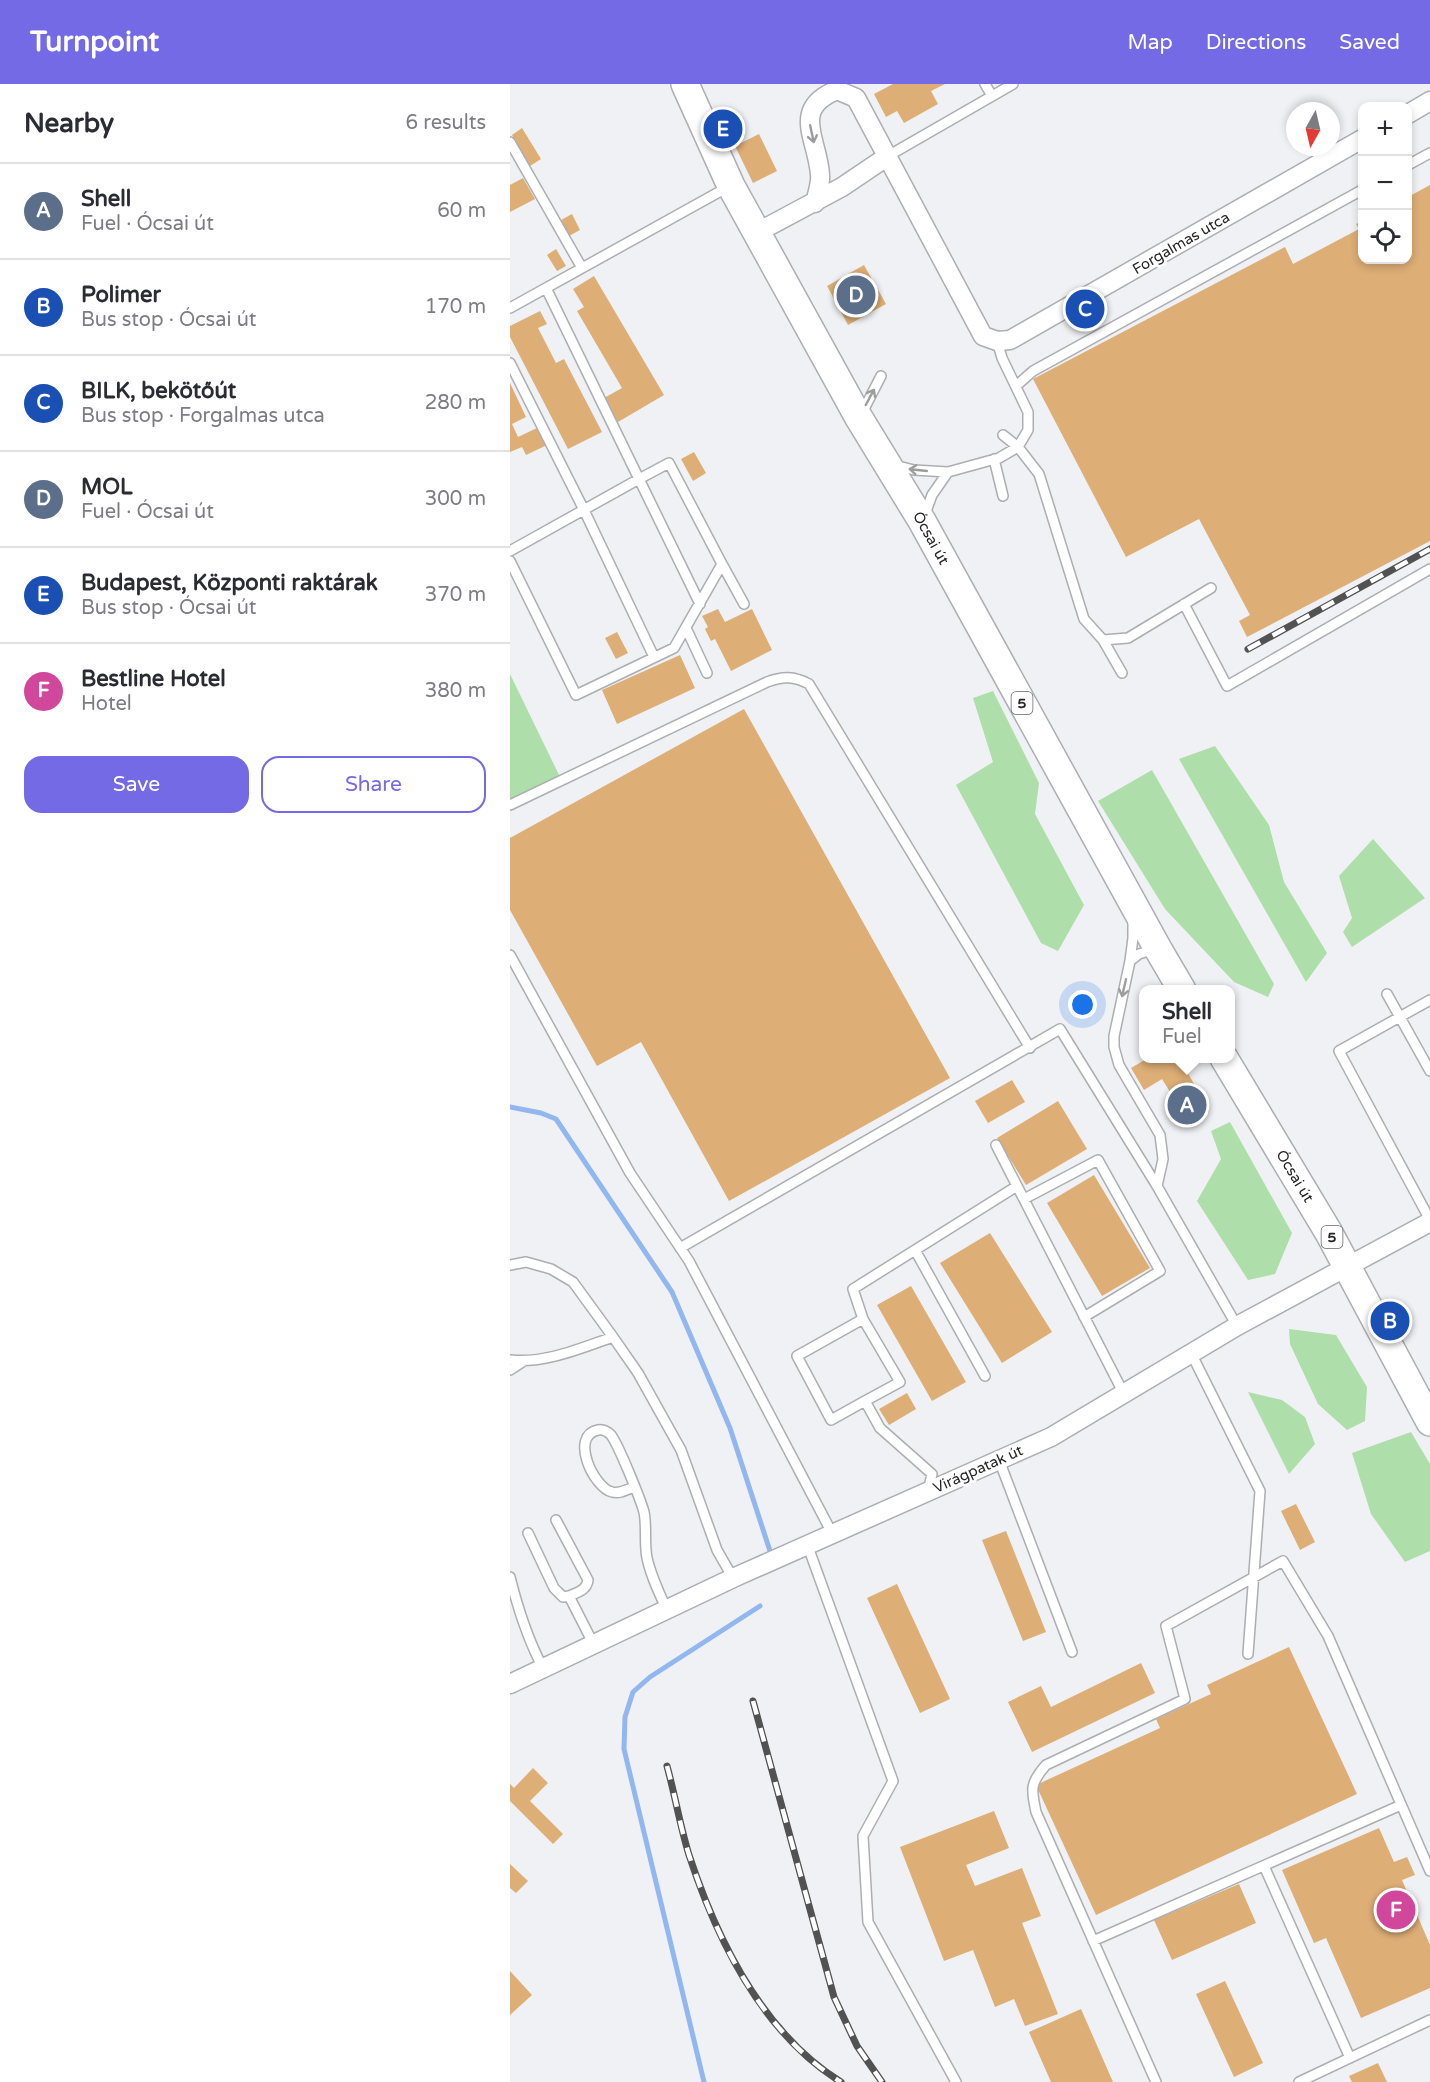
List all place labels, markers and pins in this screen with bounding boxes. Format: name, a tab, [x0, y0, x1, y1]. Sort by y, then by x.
pin: E	[704, 106, 742, 152]
pin: D	[836, 272, 876, 318]
pin: C	[1066, 286, 1104, 332]
pin: A	[1168, 1082, 1206, 1128]
pin: B	[1370, 1298, 1410, 1344]
pin: F	[1376, 1888, 1416, 1932]

